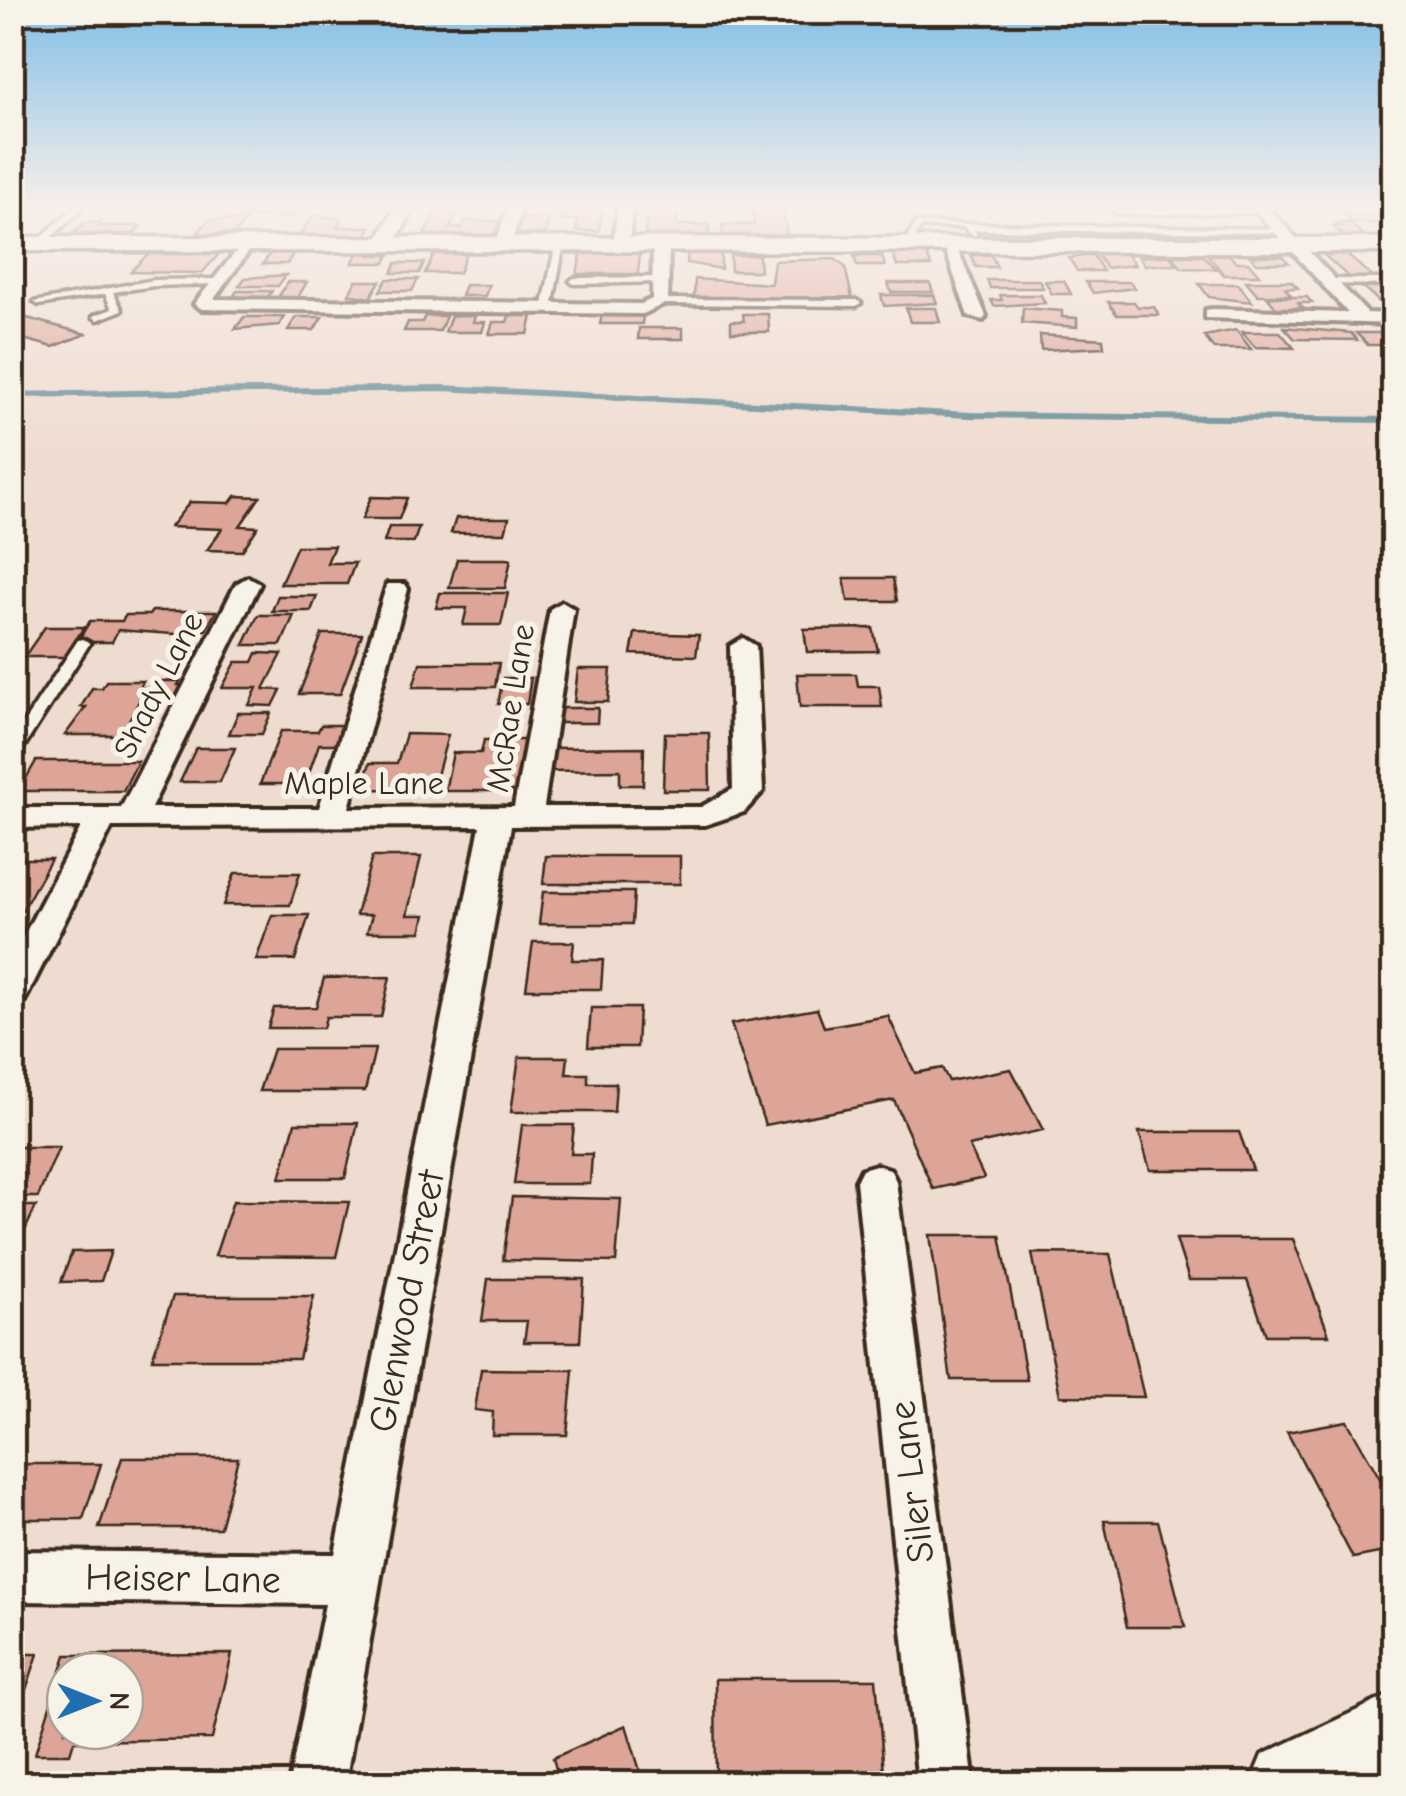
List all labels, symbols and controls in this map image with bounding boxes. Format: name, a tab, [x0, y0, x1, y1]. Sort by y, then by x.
street label: Shady Lane	[106, 606, 211, 764]
street label: McRae Lane	[479, 621, 542, 795]
street label: Maple Lane	[284, 765, 444, 802]
street label: Glenwood Street	[360, 1165, 454, 1436]
street label: Siler Lane	[880, 1398, 944, 1565]
street label: Heiser Lane	[85, 1555, 281, 1603]
north arrow	[45, 1651, 145, 1751]
text: N	[103, 1692, 135, 1710]

